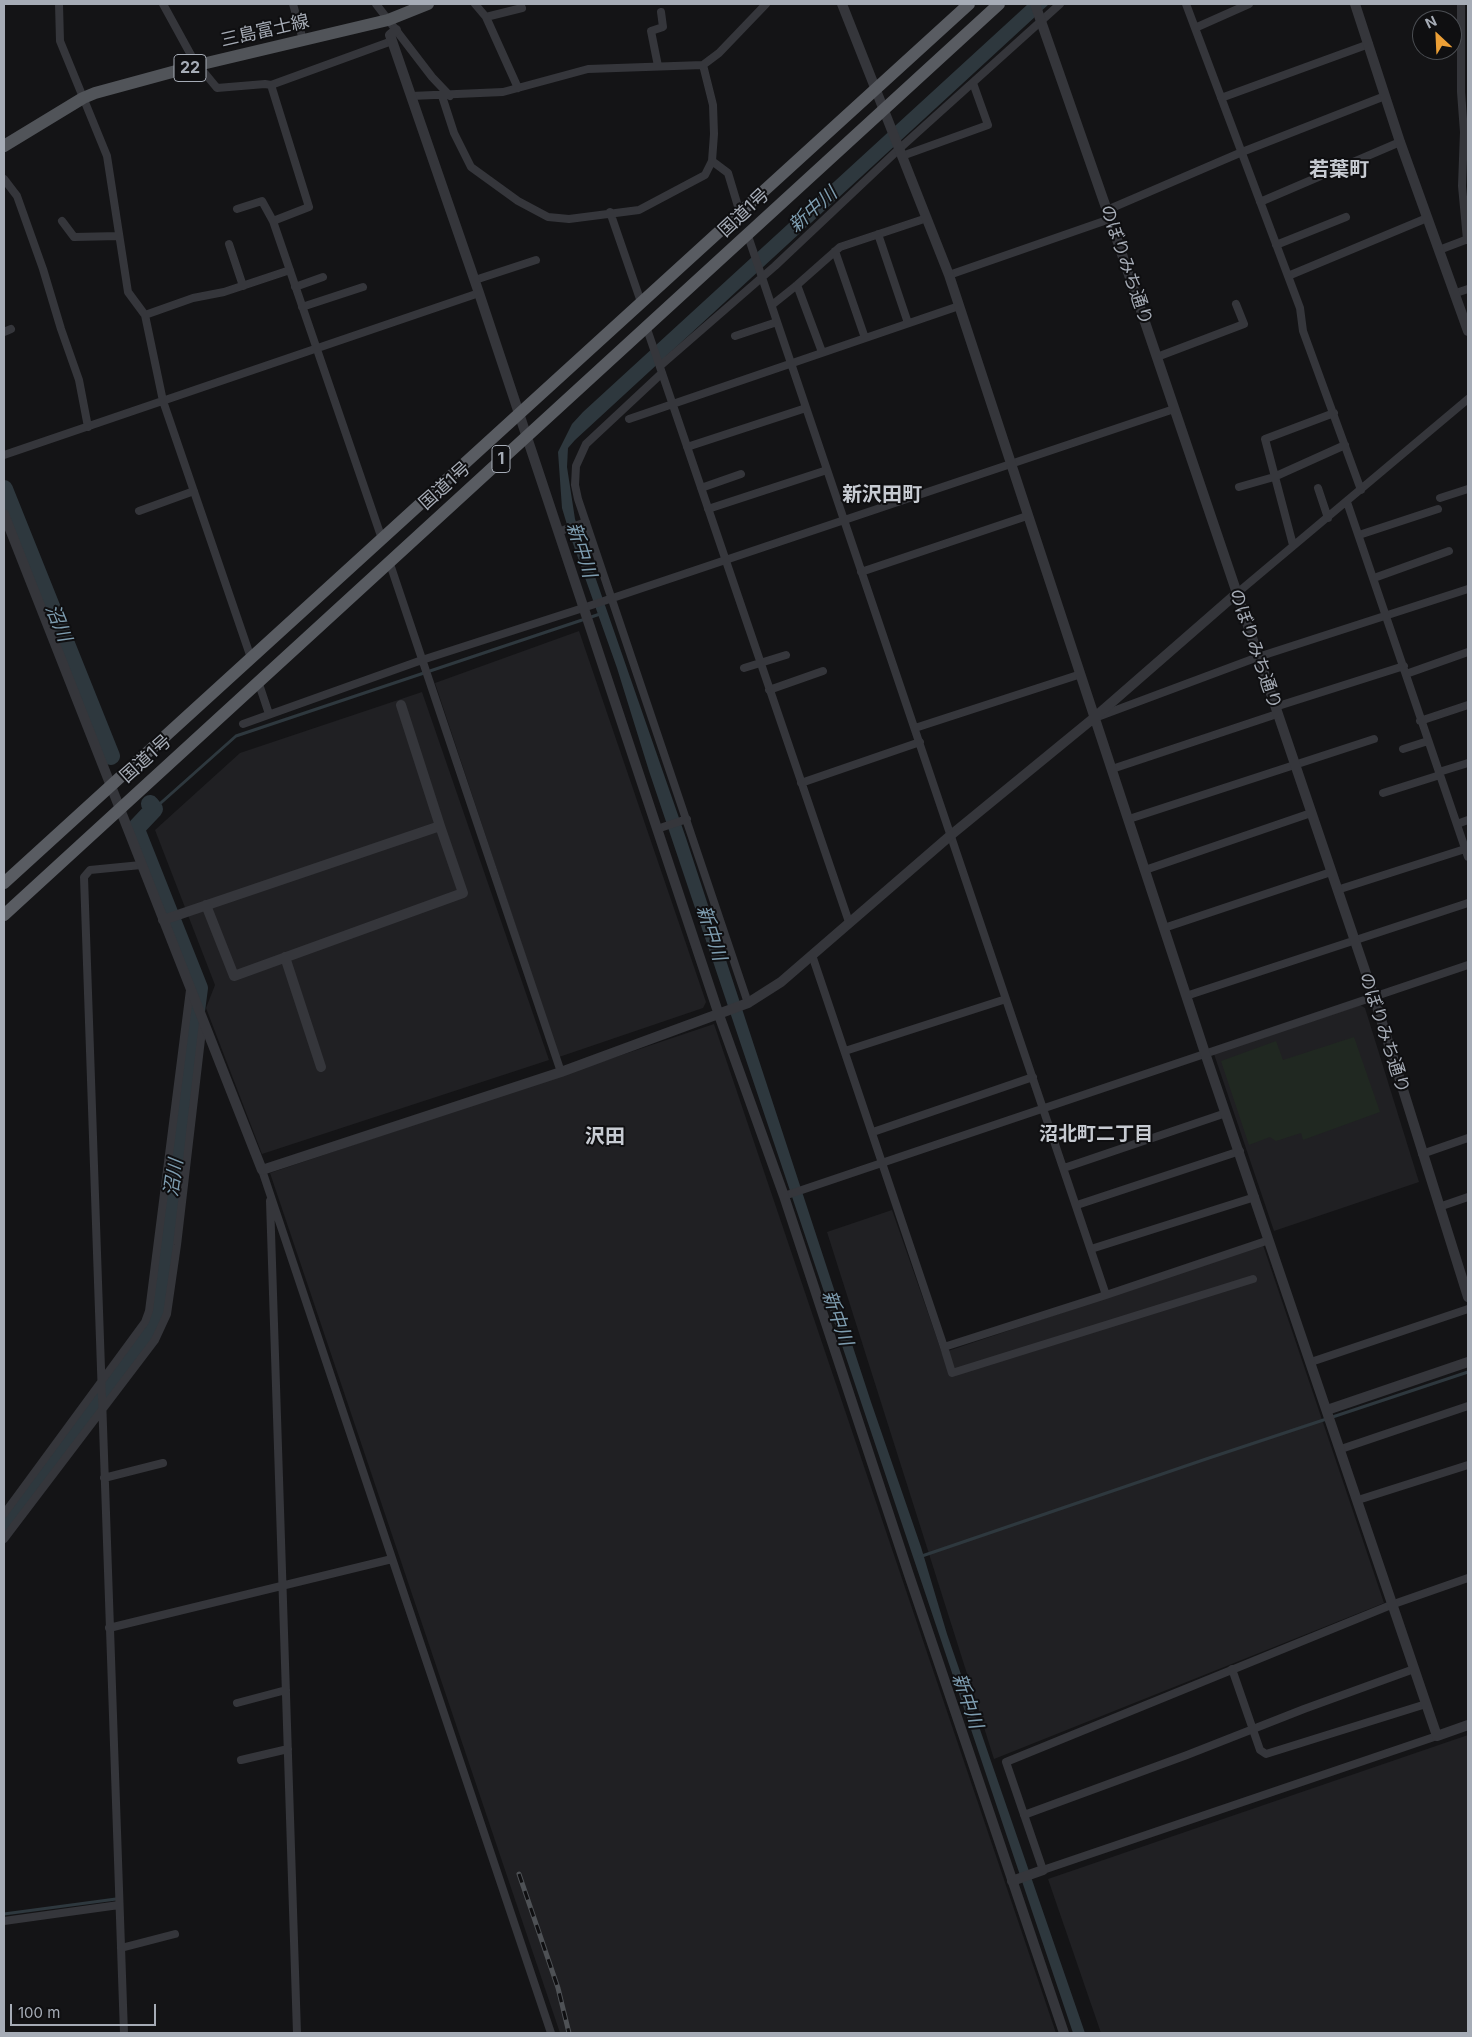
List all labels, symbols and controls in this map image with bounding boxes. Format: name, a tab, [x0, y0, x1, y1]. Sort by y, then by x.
street label: 三島富士線	[219, 10, 311, 52]
north arrow	[1412, 10, 1462, 60]
text: N	[1422, 12, 1439, 32]
road number: 22	[174, 54, 206, 82]
district label: 若葉町	[1309, 158, 1369, 182]
water label: 新中川	[784, 182, 842, 238]
street label: 国道1号	[714, 184, 774, 242]
street label: のぼりみち通り	[1095, 202, 1157, 328]
road number: 1	[492, 446, 510, 472]
street label: 国道1号	[415, 457, 475, 515]
district label: 新沢田町	[842, 483, 922, 507]
water label: 新中川	[561, 519, 601, 581]
street label: のぼりみち通り	[1224, 586, 1286, 712]
water label: 沼川	[40, 601, 76, 645]
street label: 国道1号	[116, 730, 176, 788]
water label: 新中川	[691, 902, 731, 964]
street label: のぼりみち通り	[1354, 970, 1414, 1096]
district label: 沼北町二丁目	[1039, 1123, 1153, 1145]
district label: 沢田	[585, 1125, 625, 1149]
water label: 沼川	[160, 1158, 188, 1198]
water label: 新中川	[817, 1287, 857, 1349]
water label: 新中川	[947, 1670, 987, 1732]
scale bar	[12, 1994, 159, 2026]
text: 100 m	[18, 2003, 60, 2022]

